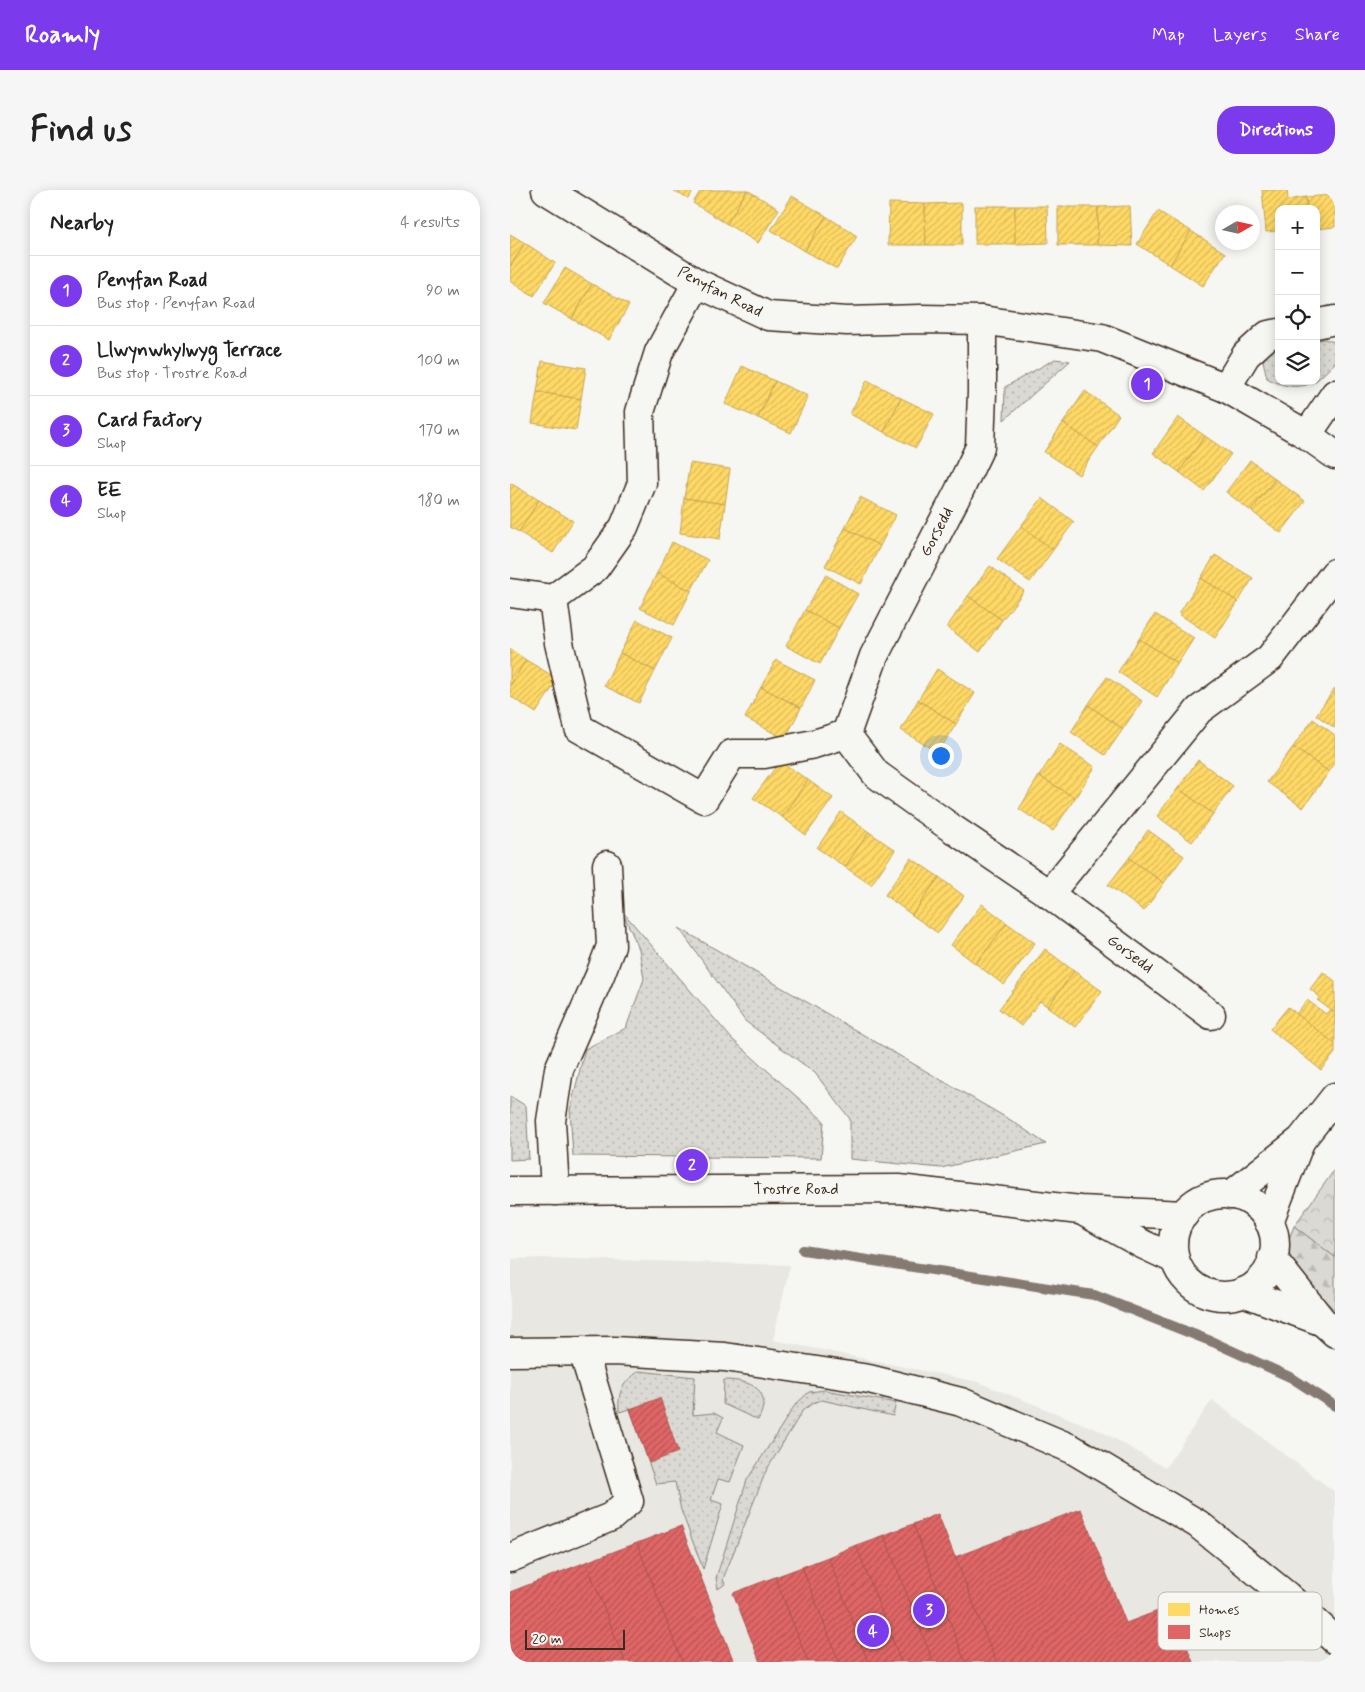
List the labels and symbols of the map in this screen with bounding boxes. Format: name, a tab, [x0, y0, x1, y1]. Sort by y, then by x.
north arrow	[1215, 205, 1260, 250]
street label: Penyfan Road	[674, 262, 766, 322]
pin: 1	[1131, 365, 1163, 403]
street label: Gorsedd	[915, 504, 959, 560]
your location	[928, 743, 954, 769]
street label: Gorsedd	[1103, 930, 1157, 978]
pin: 2	[676, 1146, 708, 1184]
street label: Trostre Road	[753, 1179, 839, 1200]
pin: 3	[913, 1591, 945, 1629]
legend	[1158, 1592, 1322, 1650]
text: Homes	[1199, 1601, 1240, 1619]
pin: 4	[857, 1612, 889, 1650]
text: Shops	[1199, 1624, 1231, 1642]
scale bar	[525, 1627, 625, 1650]

